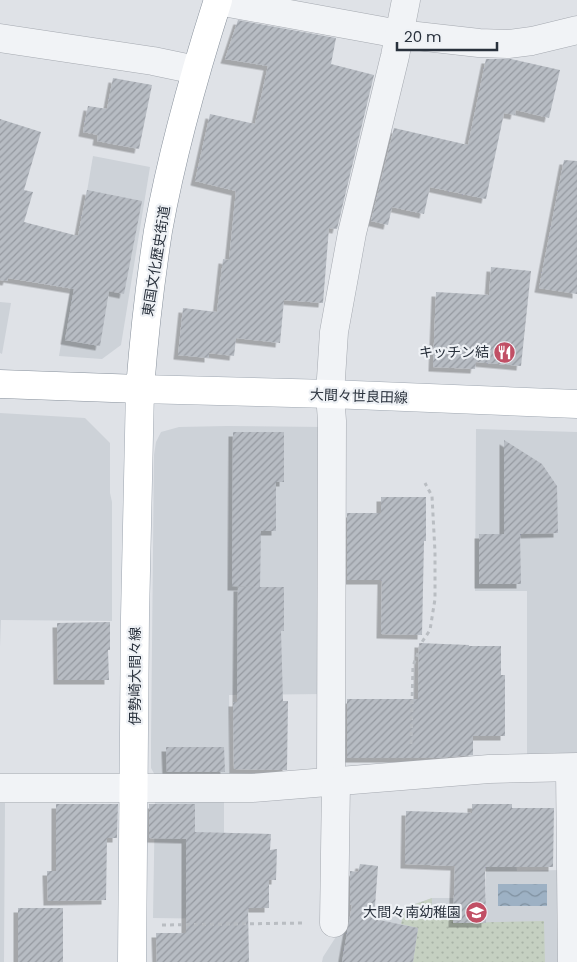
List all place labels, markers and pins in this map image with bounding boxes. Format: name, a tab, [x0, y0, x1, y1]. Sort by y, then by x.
restaurant icon: キッチン結	[493, 340, 517, 364]
place label: キッチン結	[419, 342, 489, 362]
school or university icon: 大間々南幼稚園	[465, 900, 489, 924]
place label: 大間々南幼稚園	[363, 902, 461, 922]

